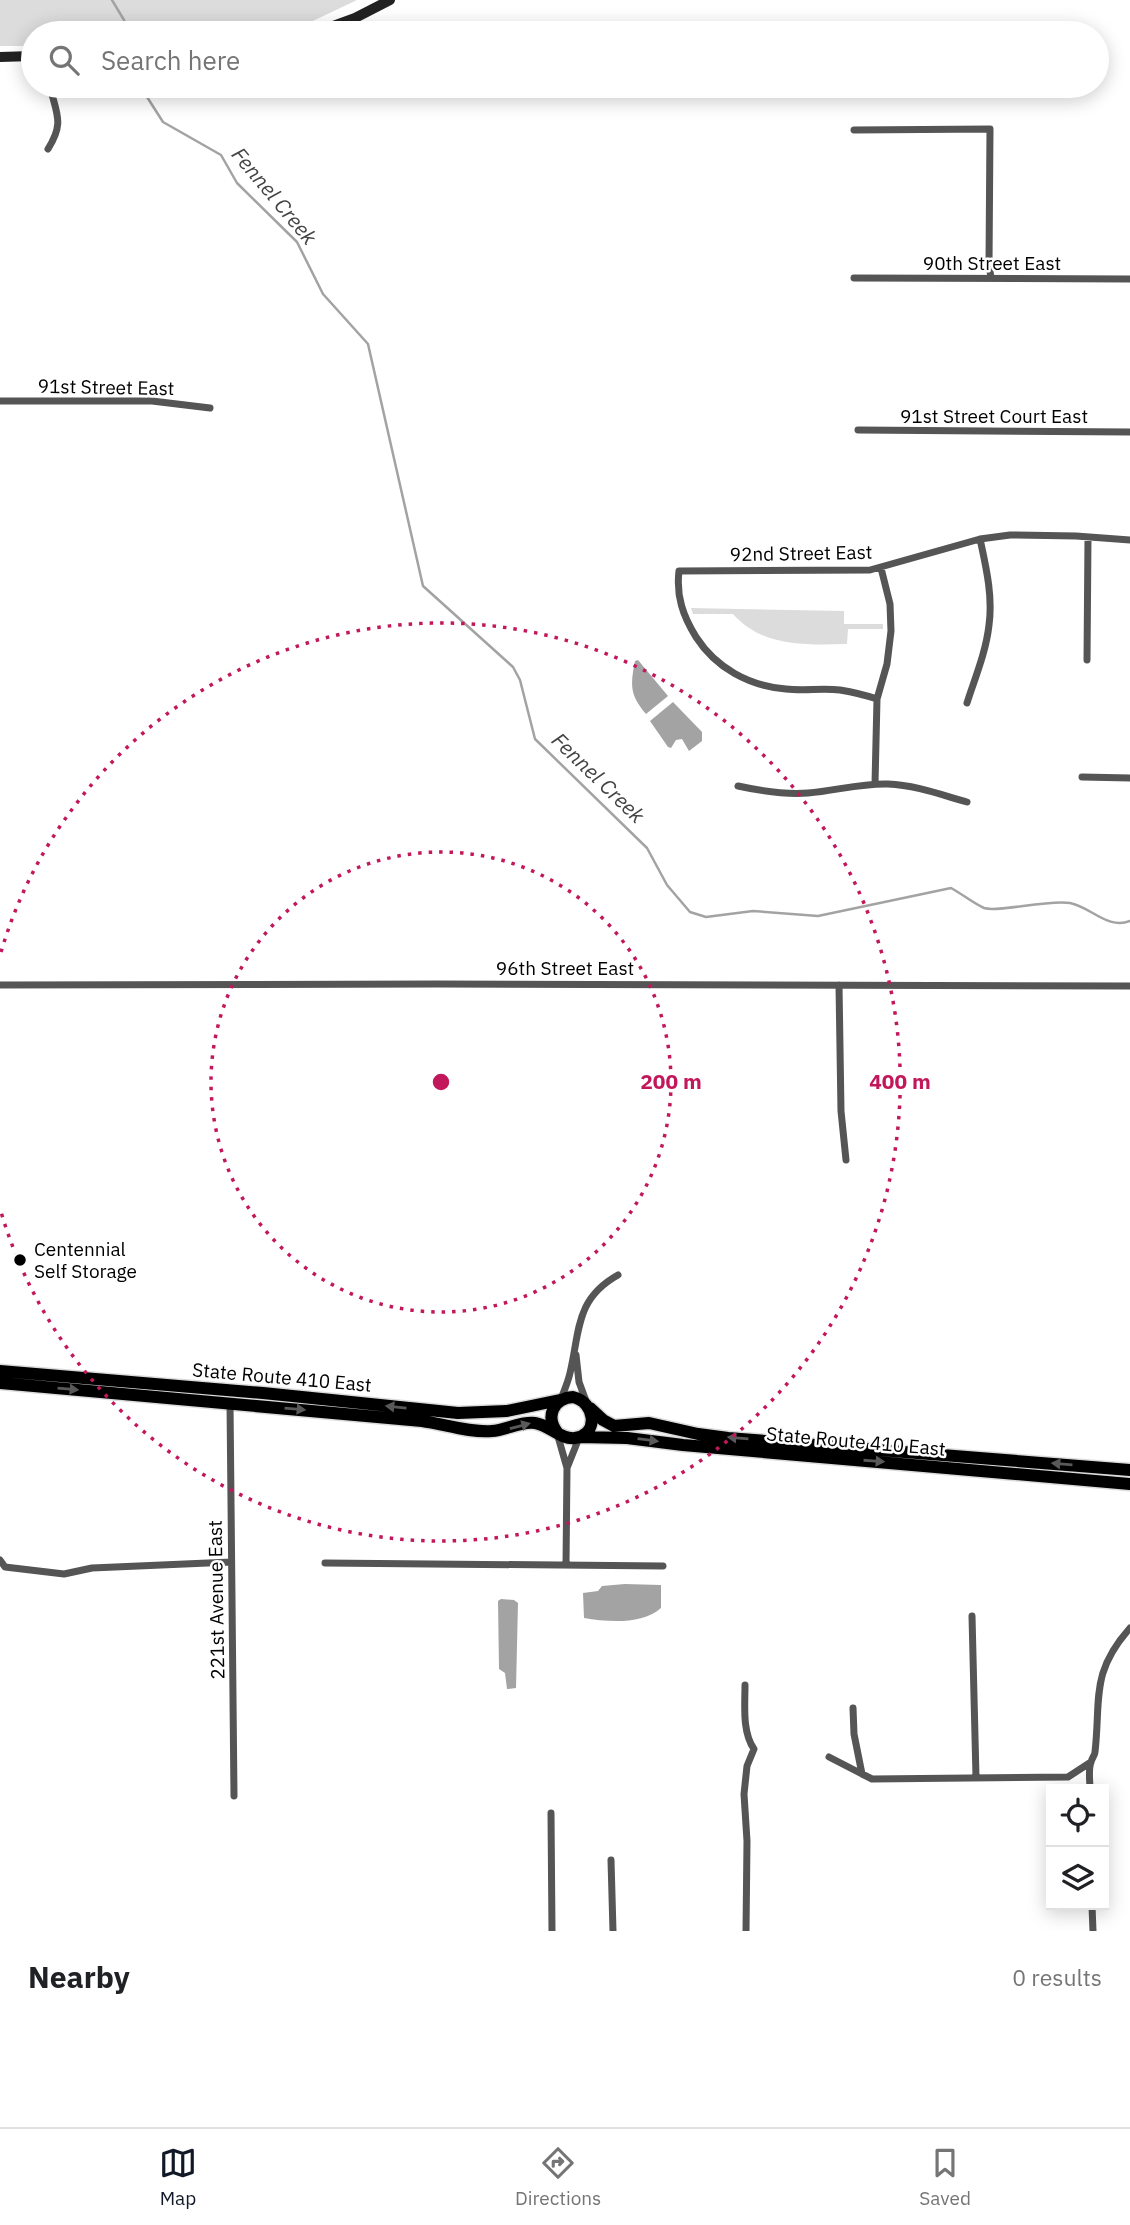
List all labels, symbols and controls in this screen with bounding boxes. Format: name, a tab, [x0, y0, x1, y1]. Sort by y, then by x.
search box	[21, 21, 1109, 98]
icon: search	[45, 41, 83, 79]
text: Search here	[101, 43, 240, 77]
water label: Fennel Creek	[226, 141, 324, 251]
street label: 90th Street East	[923, 251, 1061, 275]
street label: 91st Street East	[37, 374, 175, 400]
street label: 91st Street Court East	[900, 404, 1088, 428]
street label: 92nd Street East	[729, 540, 873, 566]
water label: Fennel Creek	[546, 726, 652, 829]
street label: 96th Street East	[496, 956, 634, 980]
text: 200 m	[640, 1067, 702, 1095]
text: 400 m	[869, 1067, 931, 1095]
centre of rings	[429, 1070, 453, 1094]
place label: Centennial Self Storage	[34, 1237, 137, 1283]
marker: Centennial Self Storage	[12, 1252, 28, 1268]
street label: State Route 410 East	[191, 1357, 373, 1397]
one-way arrow	[57, 1384, 79, 1395]
one-way arrow	[385, 1401, 407, 1412]
one-way arrow	[284, 1404, 306, 1415]
one-way arrow	[509, 1420, 531, 1431]
street label: State Route 410 East	[765, 1421, 947, 1461]
one-way arrow	[726, 1432, 748, 1443]
one-way arrow	[637, 1435, 659, 1446]
one-way arrow	[864, 1456, 886, 1467]
one-way arrow	[1051, 1458, 1073, 1469]
street label: 221st Avenue East	[203, 1520, 229, 1680]
map controls	[1046, 1784, 1109, 1910]
button: locate	[1046, 1784, 1109, 1847]
button: layers	[1046, 1847, 1109, 1910]
text: Nearby	[28, 1957, 130, 1996]
text: 0 results	[1012, 1962, 1102, 1992]
tab: Map	[159, 2144, 197, 2210]
tab: Directions	[515, 2144, 601, 2210]
tab: Saved	[919, 2144, 971, 2210]

